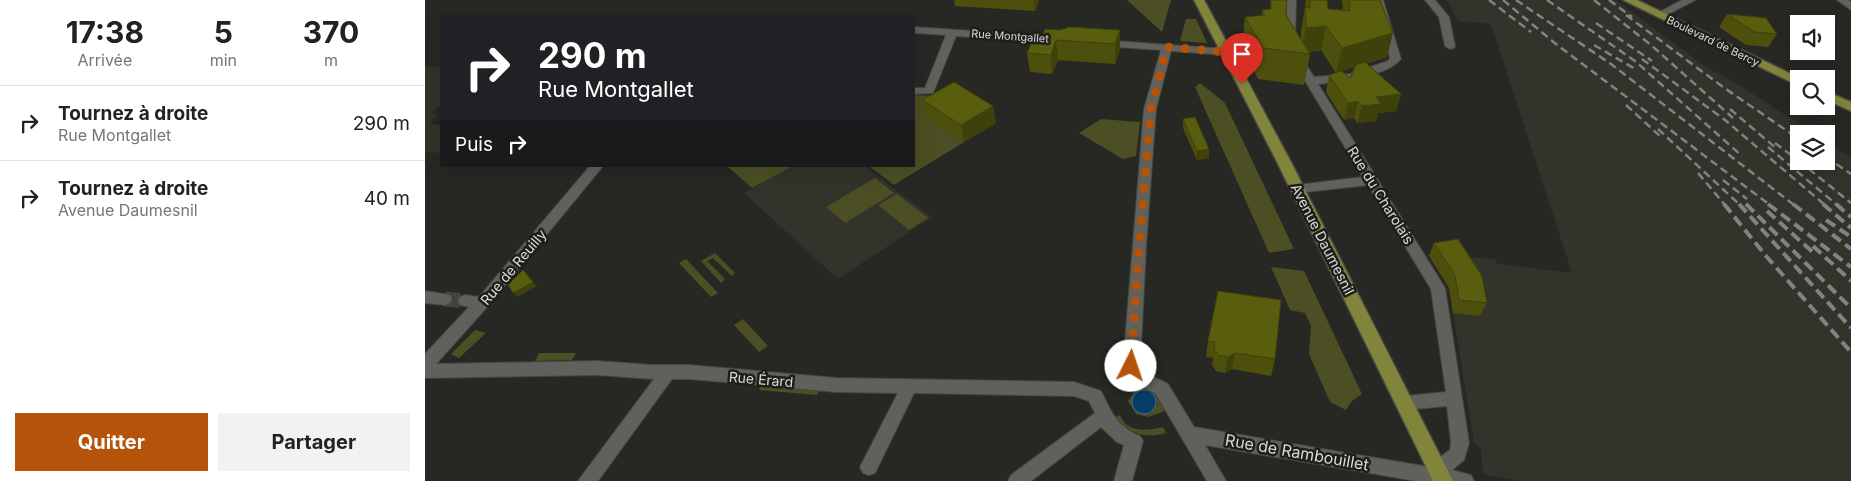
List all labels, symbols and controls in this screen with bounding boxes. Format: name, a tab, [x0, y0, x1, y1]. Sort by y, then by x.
street label: Boulevard de Bercy	[1664, 12, 1762, 70]
text: 17:38	[66, 14, 144, 50]
text: 5	[214, 14, 233, 50]
text: 370	[303, 14, 359, 50]
map controls	[1790, 15, 1835, 170]
button: sound	[1790, 15, 1835, 60]
street label: Rue Montgallet	[971, 26, 1050, 46]
pin	[1221, 33, 1263, 84]
text: 290 m	[538, 34, 647, 76]
icon: right	[455, 35, 520, 100]
icon: arrive	[1228, 40, 1256, 68]
text: Arrivée	[77, 50, 132, 70]
text: min	[210, 50, 237, 70]
text: m	[324, 50, 338, 70]
button: search	[1790, 70, 1835, 115]
text: Rue Montgallet	[538, 76, 694, 102]
text: Tournez à droite	[58, 102, 208, 125]
icon: right	[15, 109, 43, 137]
text: 290 m	[353, 112, 410, 135]
text: Rue Montgallet	[58, 125, 171, 145]
button: layers	[1790, 125, 1835, 170]
icon: right	[503, 130, 531, 158]
text: Puis	[455, 133, 493, 156]
street label: Rue du Charolais	[1344, 143, 1418, 247]
text: Tournez à droite	[58, 177, 208, 200]
street label: Avenue Daumesnil	[1288, 181, 1358, 297]
icon: right	[15, 184, 43, 212]
text: 40 m	[364, 187, 410, 210]
text: Avenue Daumesnil	[58, 200, 198, 220]
street label: Rue de Reuilly	[476, 226, 550, 308]
position arrow	[1104, 339, 1156, 391]
street label: Rue Érard	[728, 368, 794, 390]
button: Quitter	[15, 413, 208, 471]
button: Partager	[218, 413, 410, 471]
street label: Rue de Rambouillet	[1224, 430, 1370, 474]

